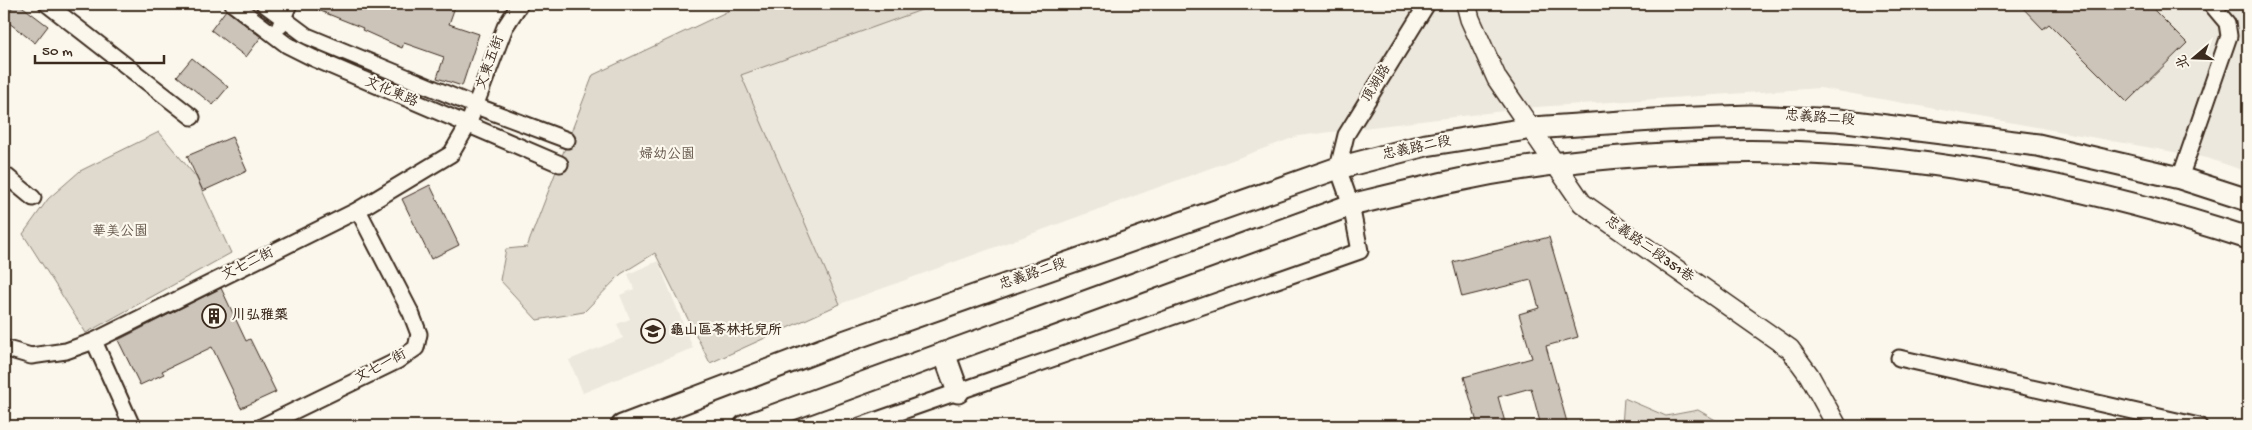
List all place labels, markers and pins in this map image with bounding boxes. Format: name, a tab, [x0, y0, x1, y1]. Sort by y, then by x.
building icon: 川弘雅築	[201, 303, 227, 329]
place label: 川弘雅築	[232, 308, 288, 325]
school or university icon: 龜山區苓林托兒所	[640, 318, 666, 344]
place label: 龜山區苓林托兒所	[670, 322, 782, 340]

